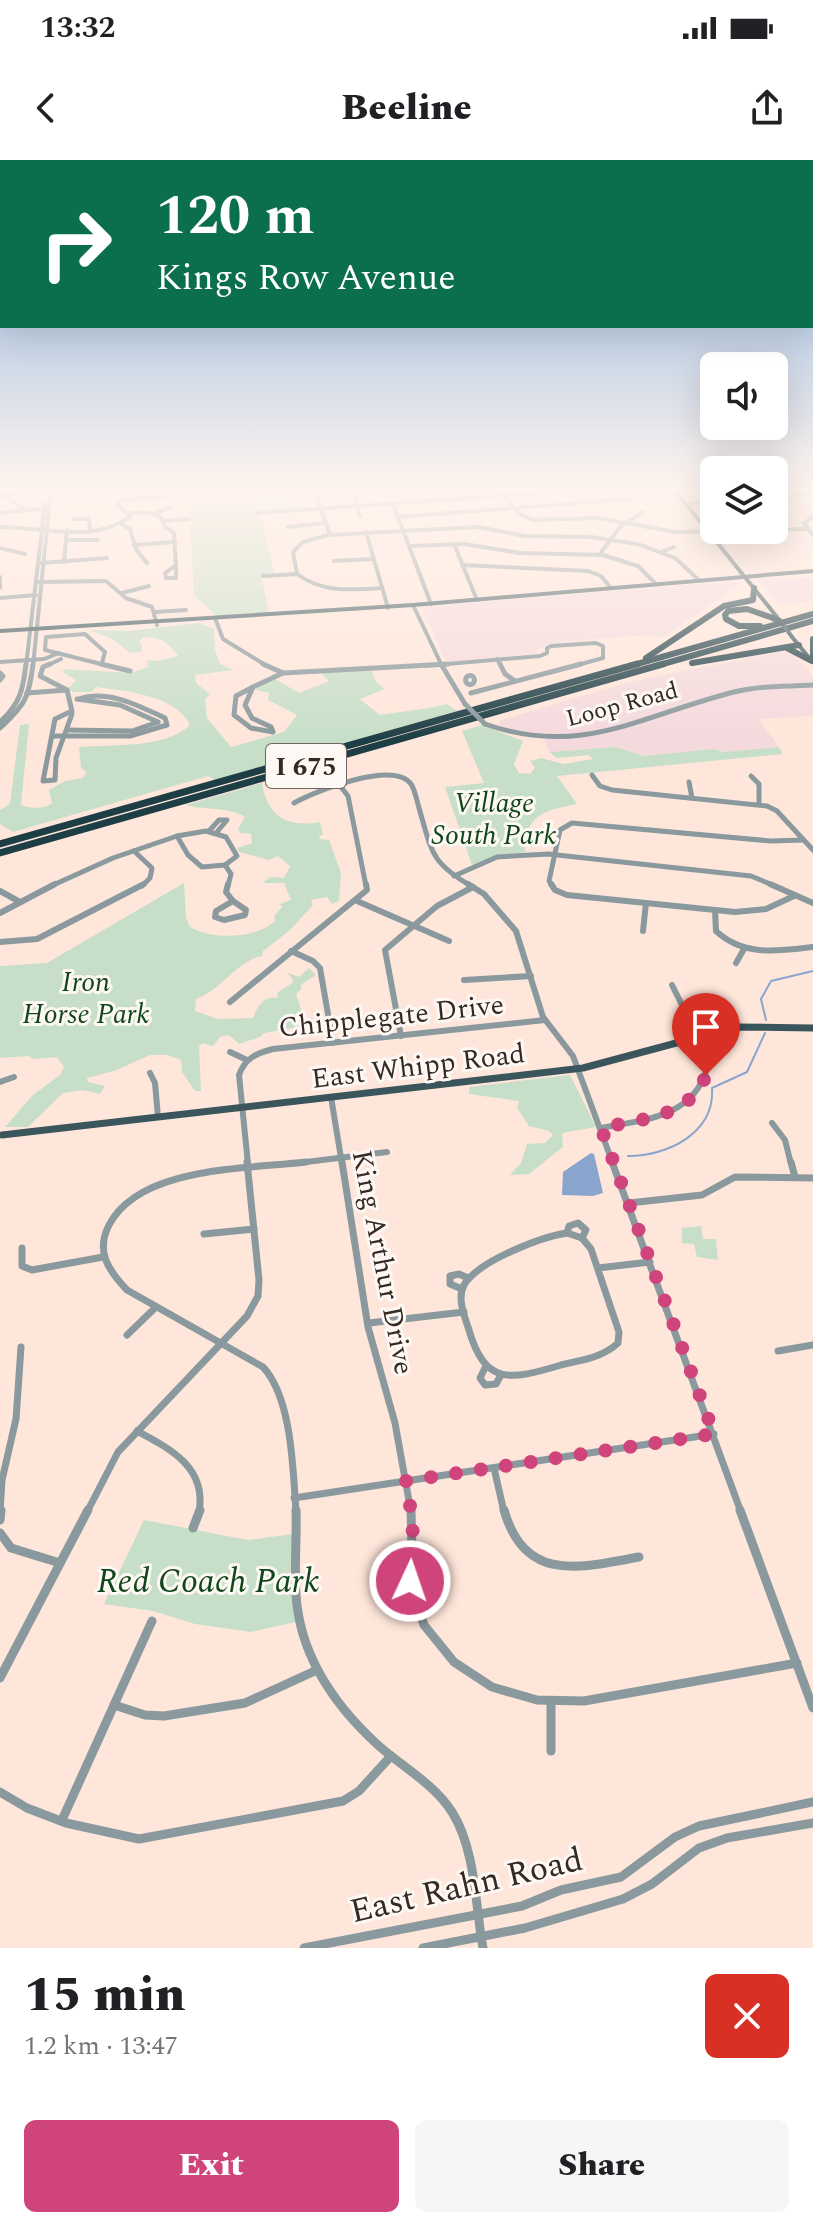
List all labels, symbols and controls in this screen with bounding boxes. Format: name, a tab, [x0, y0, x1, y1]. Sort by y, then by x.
text: 13:32	[40, 5, 115, 51]
text: Beeline	[341, 81, 472, 136]
icon: back	[24, 86, 68, 130]
icon: share	[745, 86, 789, 130]
text: 120 m	[156, 174, 315, 259]
icon: right	[24, 192, 128, 296]
text: Kings Row Avenue	[156, 251, 456, 306]
map controls	[700, 352, 788, 544]
button: sound	[700, 352, 788, 440]
button: layers	[700, 456, 788, 544]
street label: Loop Road	[562, 673, 682, 737]
road number: I 675	[266, 744, 346, 788]
park label: Village South Park	[431, 782, 557, 857]
park label: Iron Horse Park	[22, 961, 150, 1036]
street label: Chipplegate Drive	[276, 983, 506, 1050]
pin	[672, 993, 740, 1075]
icon: arrive	[684, 1005, 728, 1049]
street label: East Whipp Road	[309, 1032, 527, 1101]
street label: King Arthur Drive	[340, 1146, 425, 1378]
position arrow	[368, 1539, 452, 1623]
park label: Red Coach Park	[97, 1556, 319, 1608]
street label: East Rahn Road	[345, 1834, 588, 1938]
text: 15 min	[24, 1959, 186, 2032]
button: close	[705, 1974, 789, 2058]
text: 1.2 km · 13:47	[24, 2026, 178, 2066]
button: Exit	[24, 2120, 399, 2212]
button: Share	[415, 2120, 789, 2212]

